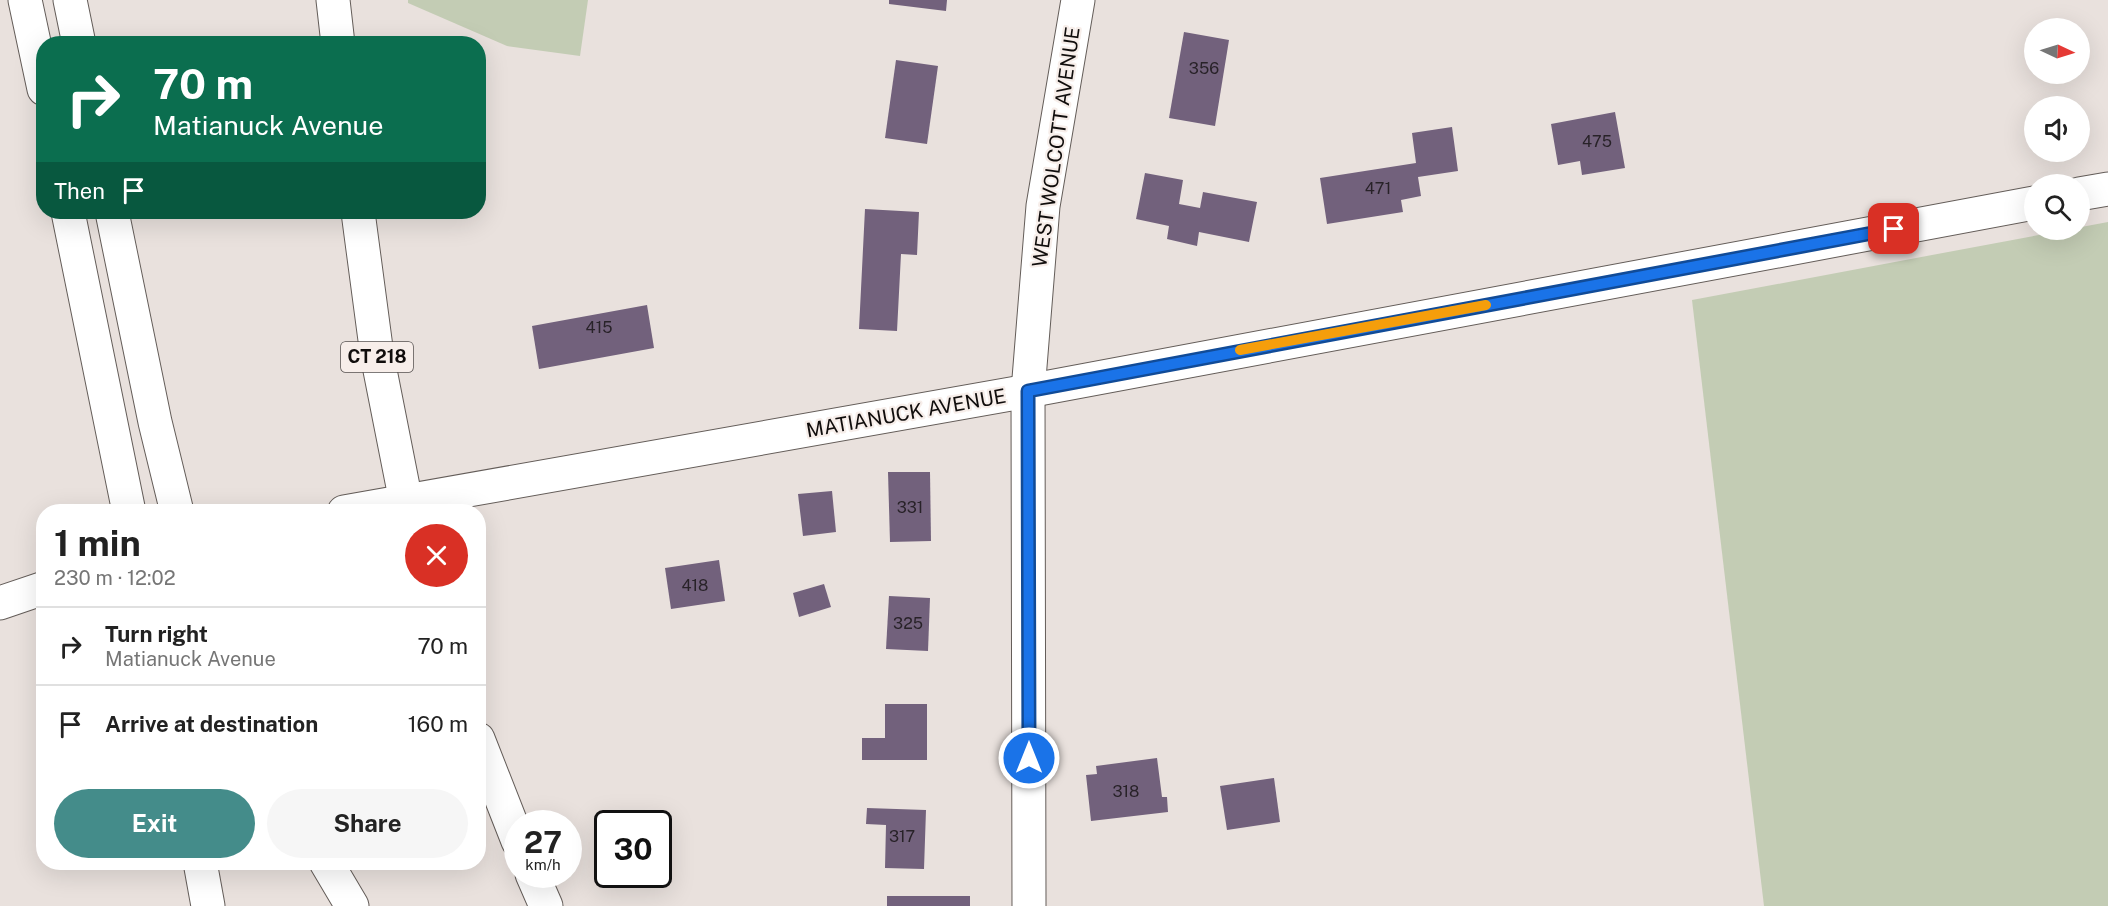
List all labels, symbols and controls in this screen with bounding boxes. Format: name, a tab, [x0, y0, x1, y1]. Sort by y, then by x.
north arrow	[2024, 18, 2090, 84]
map controls	[2024, 18, 2090, 240]
street label: WEST WOLCOTT AVENUE	[1027, 25, 1085, 269]
text: 70 m	[153, 59, 253, 108]
house number: 356	[1189, 59, 1219, 78]
icon: right	[54, 60, 132, 138]
button: sound	[2024, 96, 2090, 162]
text: Matianuck Avenue	[153, 109, 384, 141]
house number: 475	[1582, 132, 1612, 151]
icon: arrive	[117, 174, 150, 207]
button: search	[2024, 174, 2090, 240]
text: Then	[54, 178, 105, 204]
house number: 471	[1365, 179, 1391, 198]
pin	[1868, 203, 1919, 254]
icon: arrive	[1877, 212, 1910, 245]
house number: 415	[586, 318, 612, 337]
road number: CT 218	[341, 342, 413, 372]
street label: MATIANUCK AVENUE	[804, 384, 1008, 442]
house number: 331	[897, 498, 923, 517]
text: 1 min	[54, 522, 141, 564]
button: close	[405, 524, 468, 587]
text: 230 m · 12:02	[54, 566, 176, 590]
house number: 418	[682, 576, 708, 595]
house number: 325	[893, 614, 923, 633]
text: Turn right	[105, 621, 208, 647]
icon: right	[54, 630, 87, 663]
text: 70 m	[417, 633, 468, 659]
text: Matianuck Avenue	[105, 647, 276, 671]
icon: arrive	[54, 708, 87, 741]
text: Arrive at destination	[105, 711, 318, 737]
text: 160 m	[408, 711, 468, 737]
position arrow	[997, 726, 1061, 790]
house number: 318	[1113, 782, 1139, 801]
button: Exit	[54, 789, 255, 858]
button: Share	[267, 789, 468, 858]
speed limit sign: 30	[594, 810, 672, 888]
text: 27	[524, 824, 562, 860]
house number: 317	[889, 827, 915, 846]
text: km/h	[525, 856, 561, 873]

